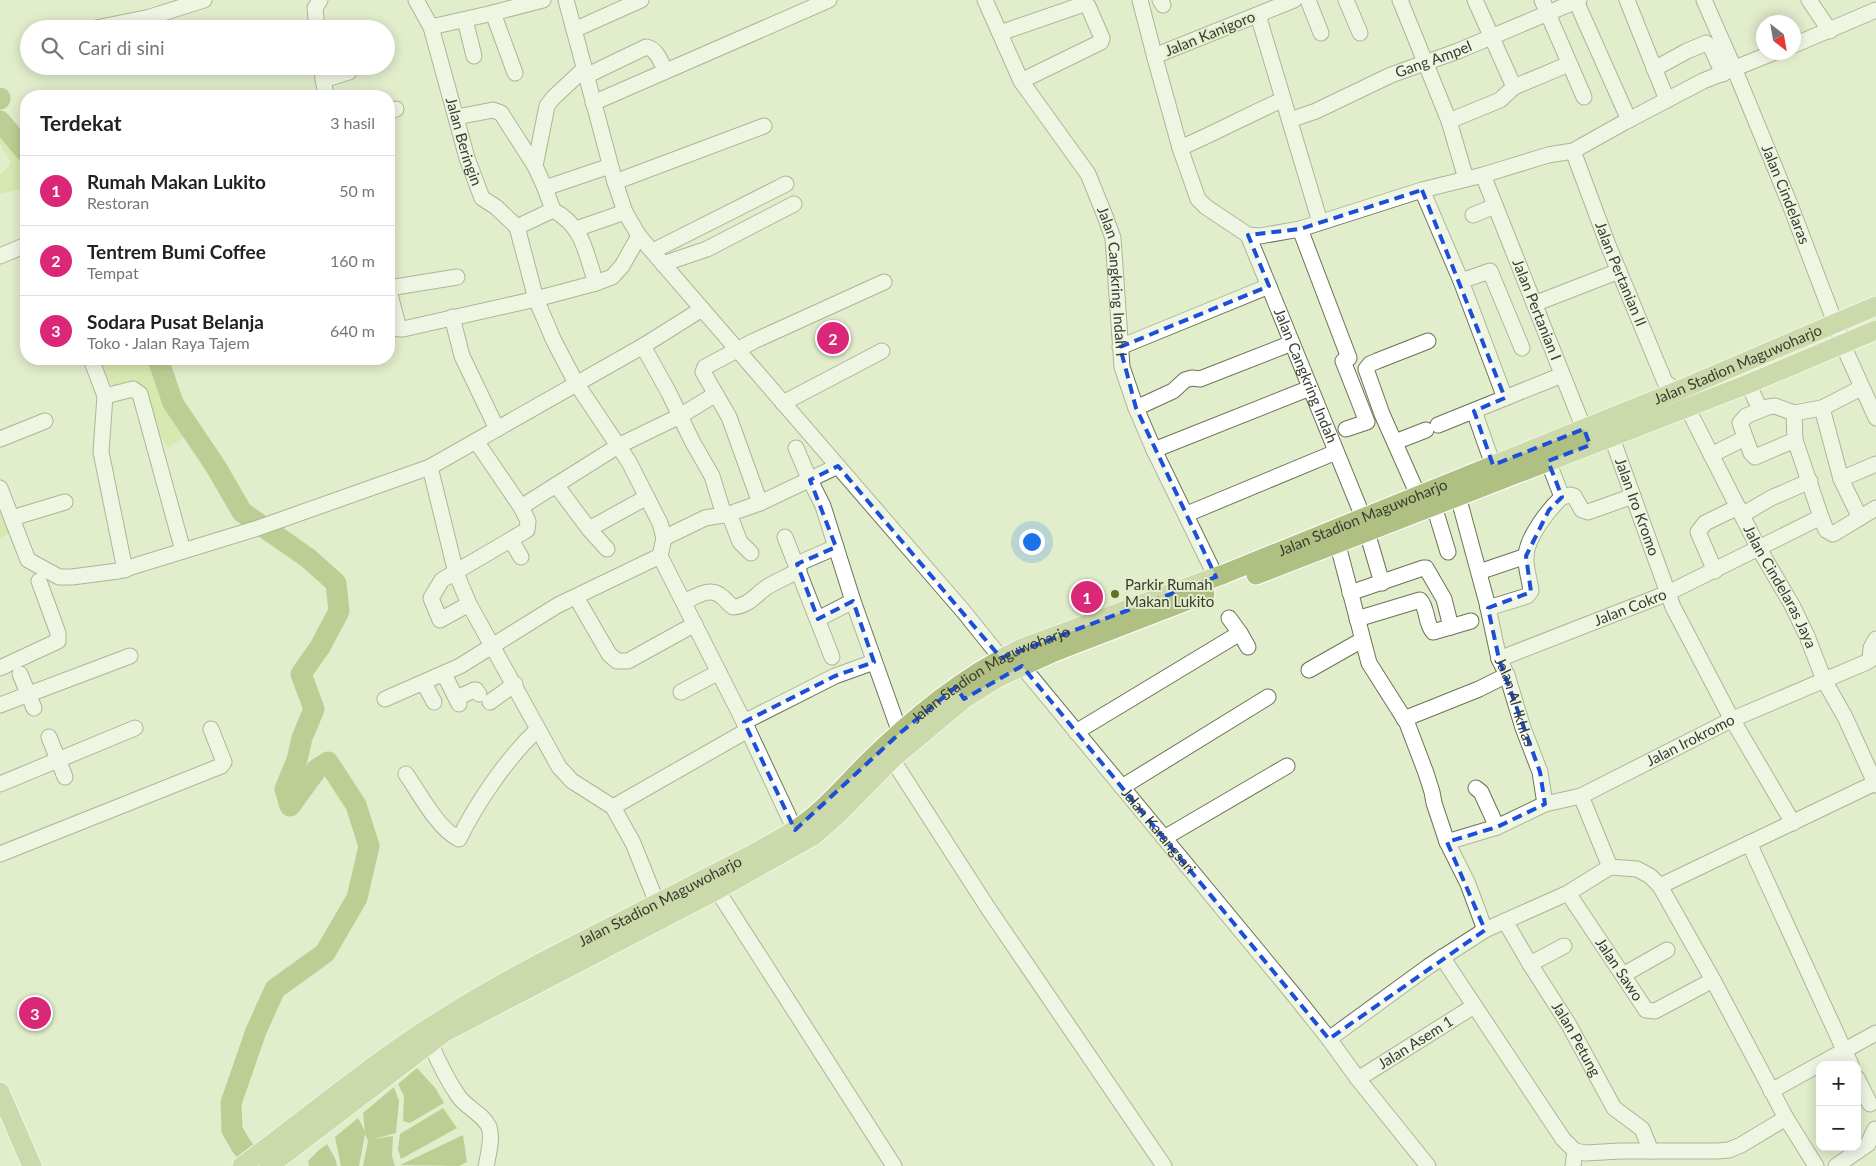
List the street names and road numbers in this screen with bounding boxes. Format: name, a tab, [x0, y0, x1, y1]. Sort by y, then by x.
street label: Jalan Kanigoro	[1162, 7, 1257, 59]
street label: Gang Ampel	[1392, 36, 1474, 81]
street label: Jalan Beringin	[443, 95, 487, 188]
street label: Jalan Cindelaras	[1758, 142, 1814, 246]
street label: Jalan Cangkring Indah I	[1094, 203, 1131, 357]
street label: Jalan Pertanian II	[1592, 219, 1651, 329]
street label: Jalan Pertanian I	[1509, 256, 1566, 363]
street label: Jalan Cangkring Indah	[1271, 305, 1342, 445]
street label: Jalan Stadion Maguwoharjo	[1651, 320, 1824, 408]
street label: Jalan Iro Kromo	[1612, 455, 1664, 558]
street label: Jalan Stadion Maguwoharjo	[1275, 475, 1450, 559]
street label: Jalan Cindelaras Jaya	[1740, 522, 1821, 650]
street label: Jalan Cokro	[1591, 584, 1669, 629]
street label: Jalan Stadion Maguwoharjo	[907, 621, 1072, 726]
street label: Jalan Al-Ikhlas	[1492, 654, 1539, 749]
street label: Jalan Irokromo	[1643, 710, 1737, 770]
street label: Jalan Karangsari	[1118, 784, 1200, 877]
street label: Jalan Stadion Maguwoharjo	[575, 851, 744, 950]
street label: Jalan Sawo	[1592, 934, 1647, 1004]
street label: Jalan Petung	[1548, 998, 1605, 1079]
street label: Jalan Asem 1	[1374, 1011, 1456, 1072]

